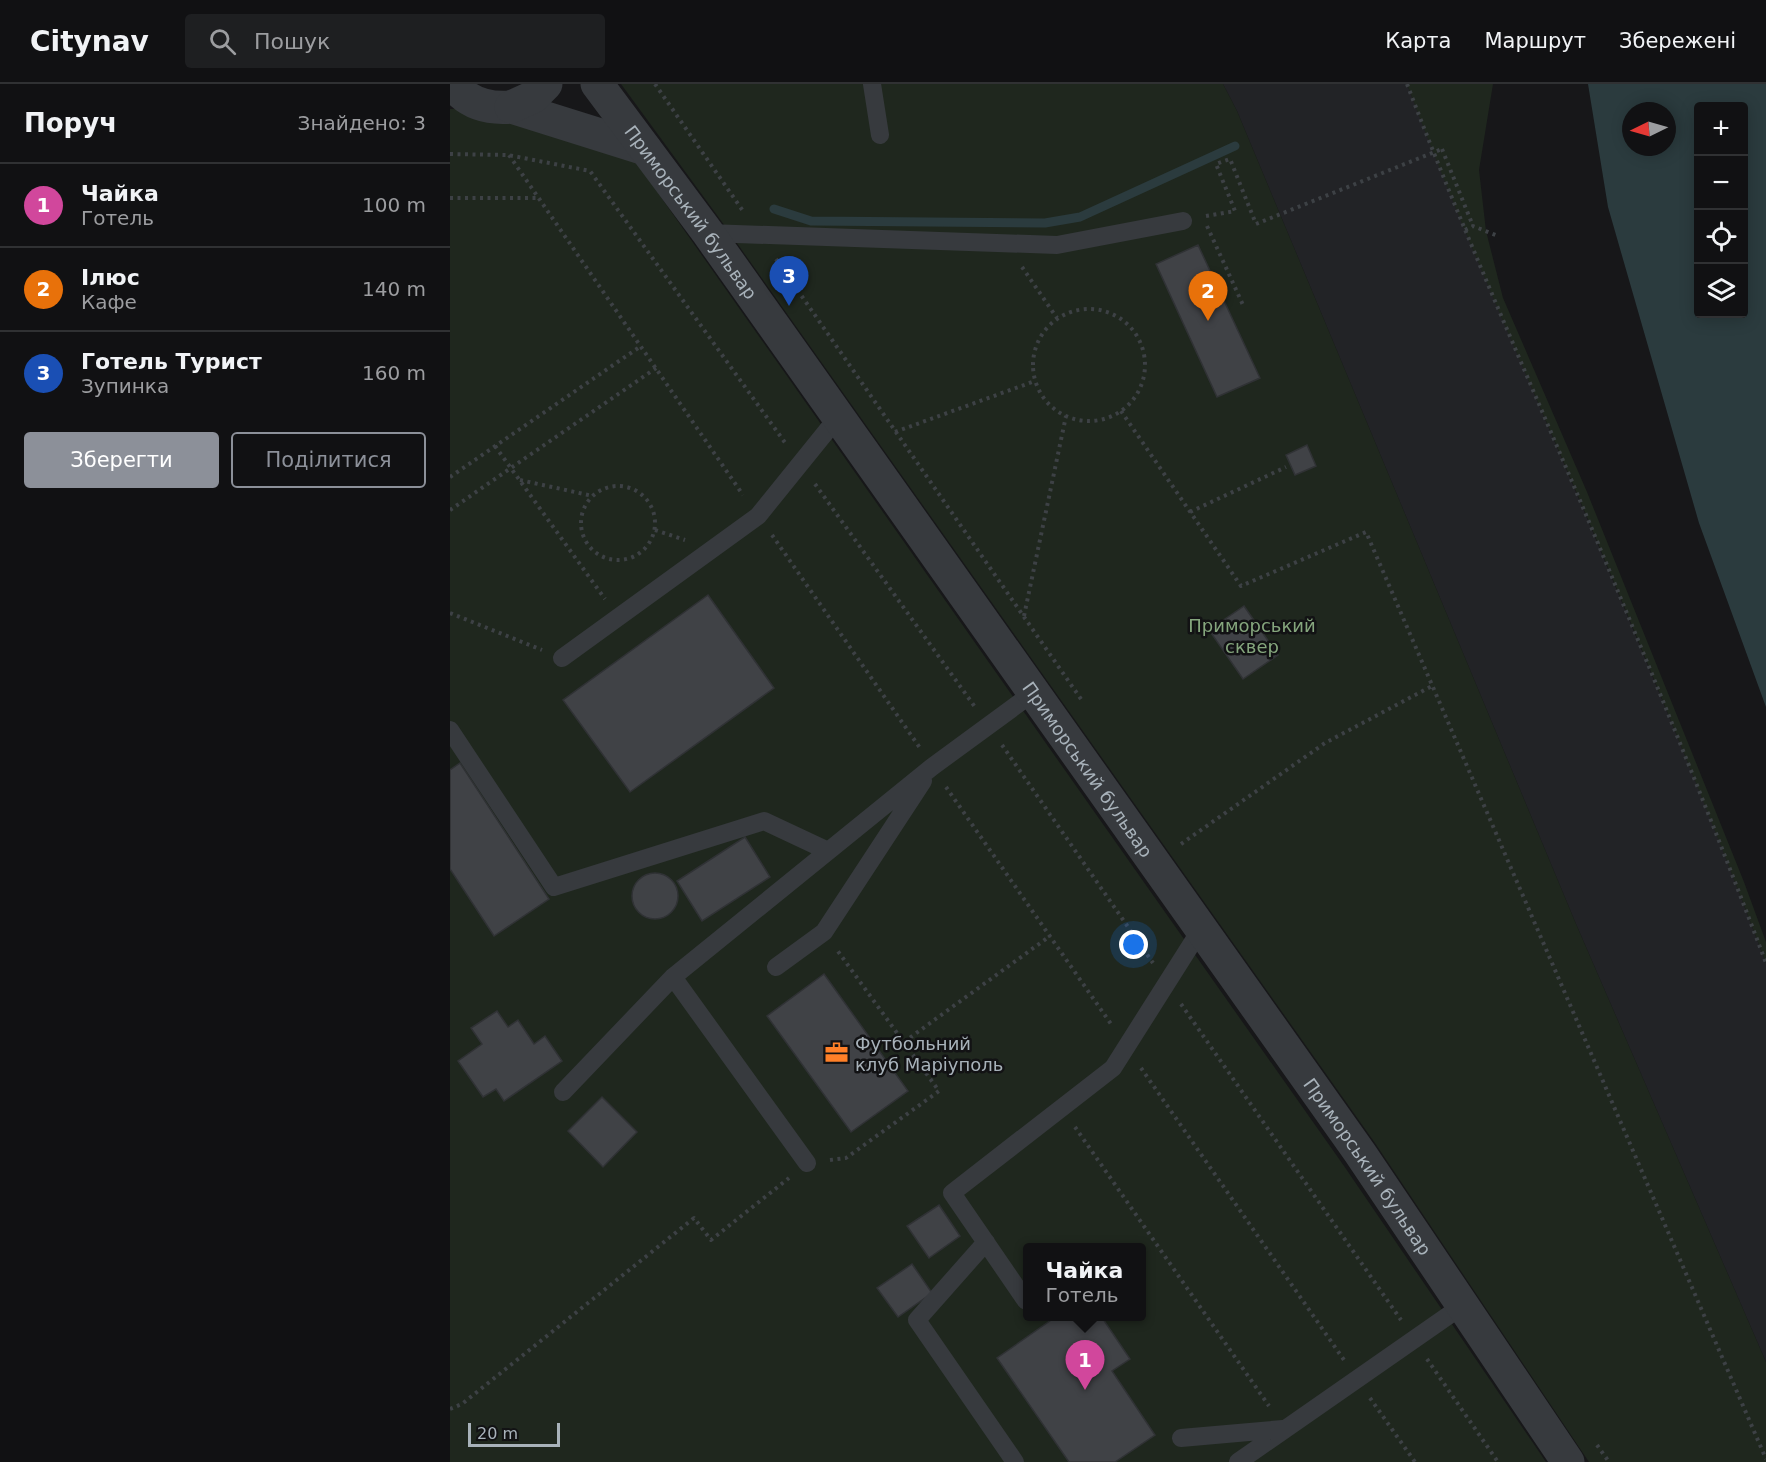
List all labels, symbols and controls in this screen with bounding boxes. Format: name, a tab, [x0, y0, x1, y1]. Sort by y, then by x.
search box	[185, 14, 605, 68]
text: Citynav	[30, 25, 149, 58]
icon: search	[206, 25, 239, 58]
text: Пошук	[254, 29, 330, 54]
text: Карта	[1385, 29, 1451, 53]
text: Маршрут	[1484, 29, 1586, 53]
text: Збережені	[1619, 29, 1736, 53]
north arrow	[1622, 102, 1676, 156]
map controls	[1694, 102, 1748, 318]
button: +	[1694, 102, 1748, 156]
text: Поруч	[24, 108, 117, 138]
text: Знайдено: 3	[298, 111, 426, 135]
street label: Приморський бульвар	[621, 121, 762, 303]
button: −	[1694, 156, 1748, 210]
text: Чайка	[81, 181, 159, 206]
text: 1	[37, 193, 50, 217]
text: 100 m	[362, 193, 426, 217]
text: Готель	[81, 206, 154, 230]
button: locate	[1694, 210, 1748, 264]
pin: 3	[770, 256, 808, 306]
button: layers	[1694, 264, 1748, 318]
text: Ілюс	[81, 265, 140, 290]
pin: 2	[1188, 272, 1227, 321]
text: 2	[37, 277, 50, 301]
text: 140 m	[362, 277, 426, 301]
text: Кафе	[81, 290, 137, 314]
text: Готель Турист	[81, 349, 262, 374]
text: 3	[37, 361, 50, 385]
text: 160 m	[362, 361, 426, 385]
text: Зупинка	[81, 374, 169, 398]
button: Зберегти	[24, 432, 219, 488]
button: Поділитися	[231, 432, 426, 488]
park label: Приморський сквер	[1188, 615, 1316, 657]
street label: Приморський бульвар	[1019, 677, 1157, 861]
your location	[1119, 930, 1148, 959]
place label: Футбольний клуб Маріуполь	[855, 1033, 1003, 1075]
office icon: Футбольний клуб Маріуполь	[824, 1040, 850, 1066]
street label: Приморський бульвар	[1300, 1074, 1436, 1259]
popup	[1023, 1243, 1146, 1321]
text: Чайка	[1046, 1258, 1123, 1283]
text: Готель	[1046, 1283, 1119, 1307]
pin: 1	[1066, 1340, 1104, 1390]
scale bar	[468, 1420, 560, 1448]
text: 20 m	[477, 1424, 518, 1443]

